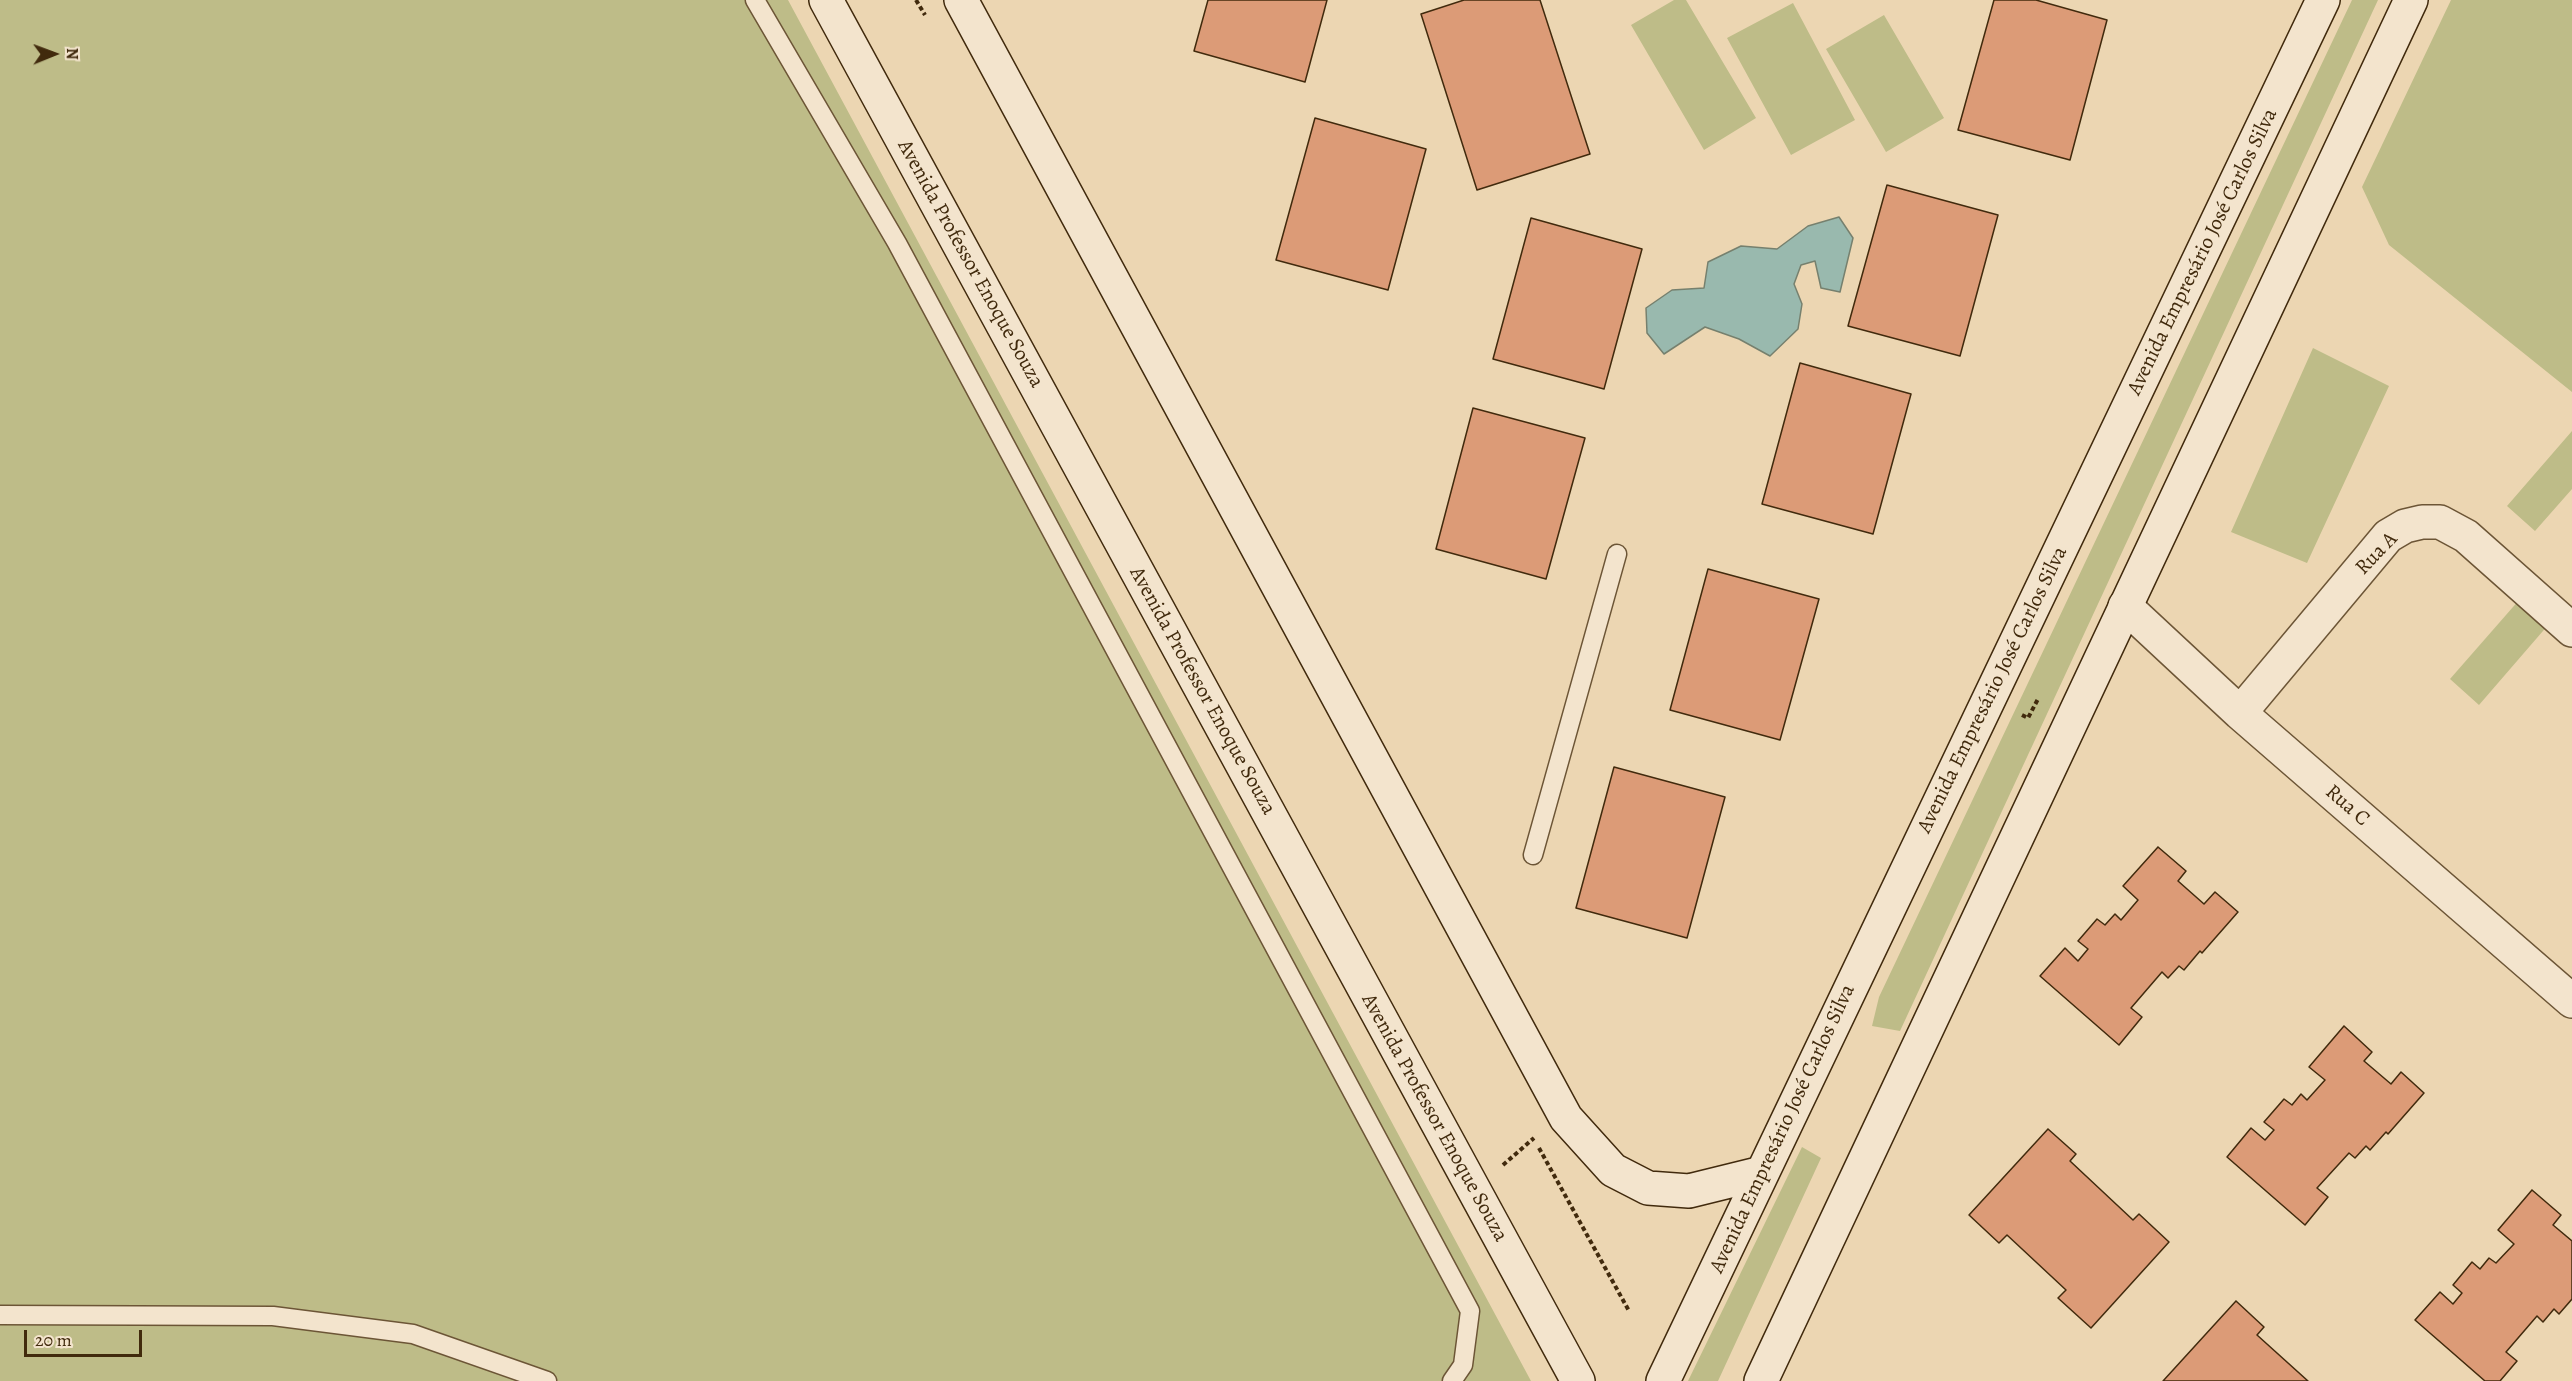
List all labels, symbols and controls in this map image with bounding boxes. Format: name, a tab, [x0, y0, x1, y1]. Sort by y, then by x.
north arrow	[24, 24, 84, 84]
text: N	[61, 48, 83, 60]
street label: Avenida Empresário José Carlos Silva	[2122, 105, 2284, 399]
street label: Avenida Professor Enoque Souza	[891, 136, 1049, 392]
street label: Rua A	[2351, 527, 2403, 581]
street label: Avenida Empresário José Carlos Silva	[1912, 543, 2074, 837]
street label: Avenida Professor Enoque Souza	[1123, 563, 1281, 819]
street label: Rua C	[2320, 780, 2374, 832]
street label: Avenida Empresário José Carlos Silva	[1705, 981, 1861, 1277]
street label: Avenida Professor Enoque Souza	[1355, 990, 1513, 1246]
scale bar	[27, 1318, 146, 1356]
text: 20 m	[35, 1328, 72, 1352]

